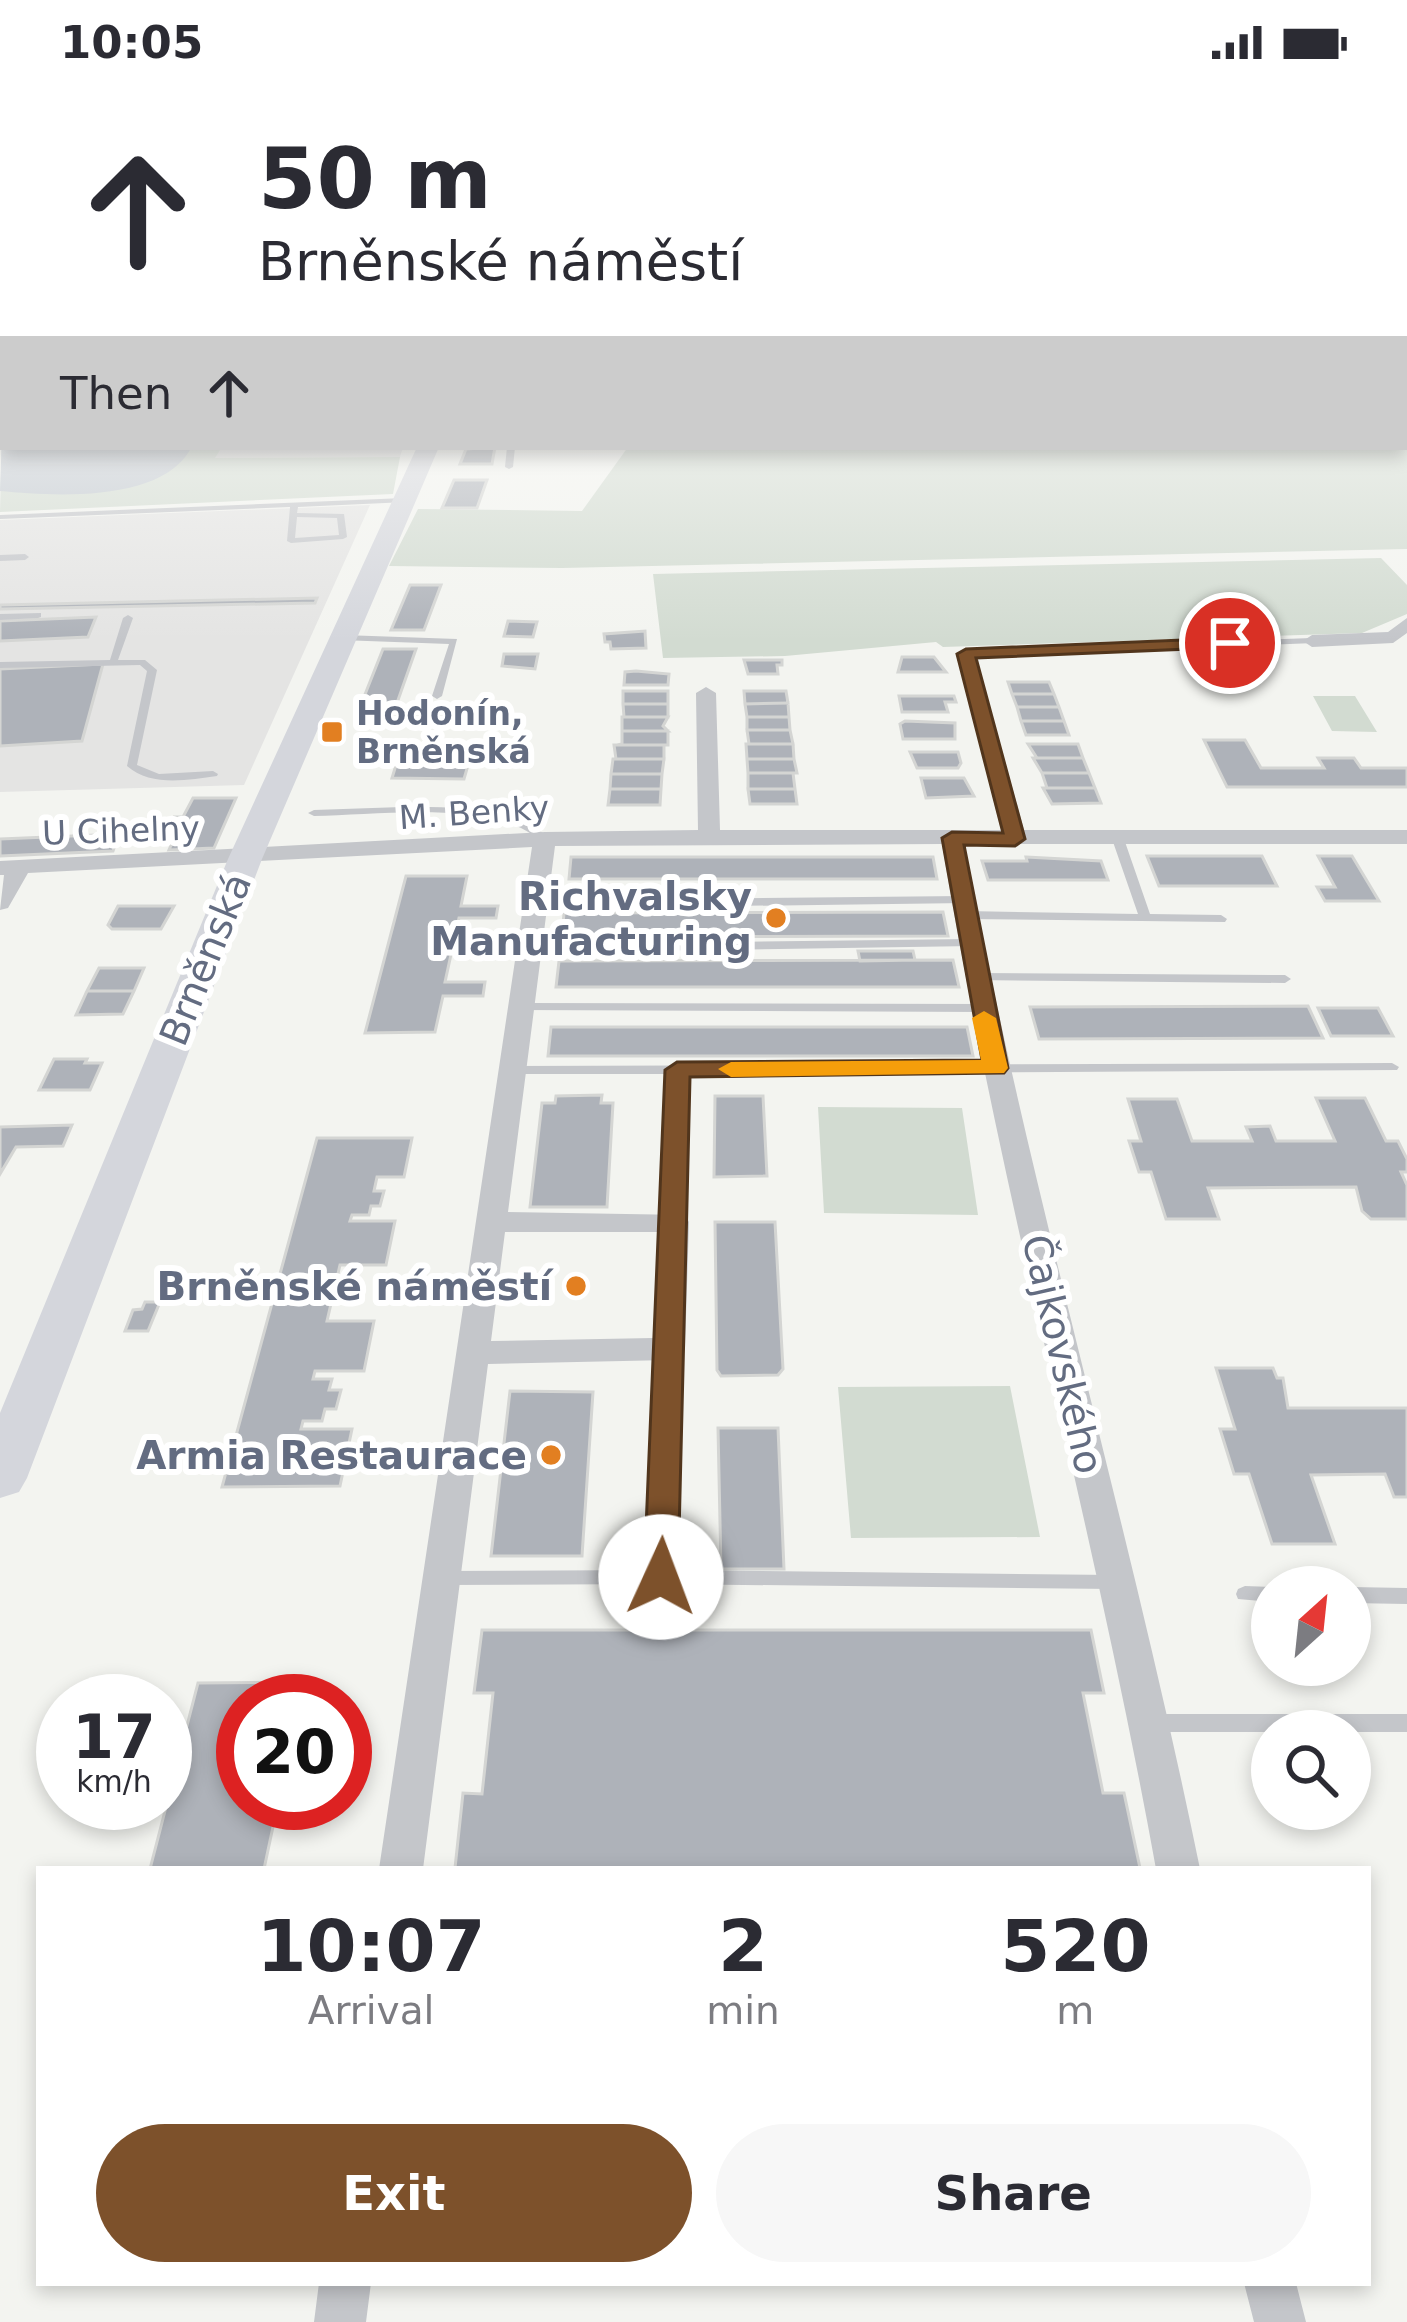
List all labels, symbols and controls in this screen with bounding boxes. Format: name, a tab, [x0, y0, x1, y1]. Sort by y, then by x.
text: 10:05	[60, 16, 203, 69]
text: 50 m	[258, 130, 492, 228]
icon: ahead	[60, 132, 216, 288]
text: Brněnské náměstí	[258, 230, 743, 293]
icon: ahead	[196, 360, 262, 426]
text: Then	[60, 367, 172, 420]
pin	[1179, 592, 1281, 694]
icon: arrive	[1197, 610, 1263, 676]
place label: Hodonín, Brněnská	[356, 694, 531, 771]
marker: Hodonín, Brněnská	[319, 719, 345, 745]
street label: M. Benky	[397, 788, 551, 837]
street label: U Cihelny	[42, 808, 200, 853]
street label: Brněnská	[151, 867, 260, 1052]
place label: Richvalsky Manufacturing	[430, 874, 752, 964]
marker: Richvalsky Manufacturing	[763, 905, 789, 931]
street label: Čajkovského	[1013, 1230, 1113, 1478]
place label: Brněnské náměstí	[157, 1264, 555, 1309]
marker: Brněnské náměstí	[563, 1273, 589, 1299]
place label: Armia Restaurace	[136, 1433, 527, 1478]
marker: Armia Restaurace	[538, 1442, 564, 1468]
position arrow	[598, 1514, 724, 1640]
north arrow	[1251, 1566, 1371, 1686]
map controls	[1251, 1566, 1371, 1830]
speed limit sign: 20	[216, 1674, 372, 1830]
text: 17	[72, 1702, 156, 1772]
button: search	[1251, 1710, 1371, 1830]
text: km/h	[76, 1764, 152, 1799]
text: 10:07	[256, 1904, 486, 1988]
text: 2	[718, 1904, 768, 1988]
text: 520	[1000, 1904, 1150, 1988]
text: Arrival	[308, 1988, 434, 2033]
text: min	[706, 1988, 780, 2033]
text: m	[1056, 1988, 1094, 2033]
button: Exit	[96, 2124, 692, 2262]
button: Share	[716, 2124, 1311, 2262]

